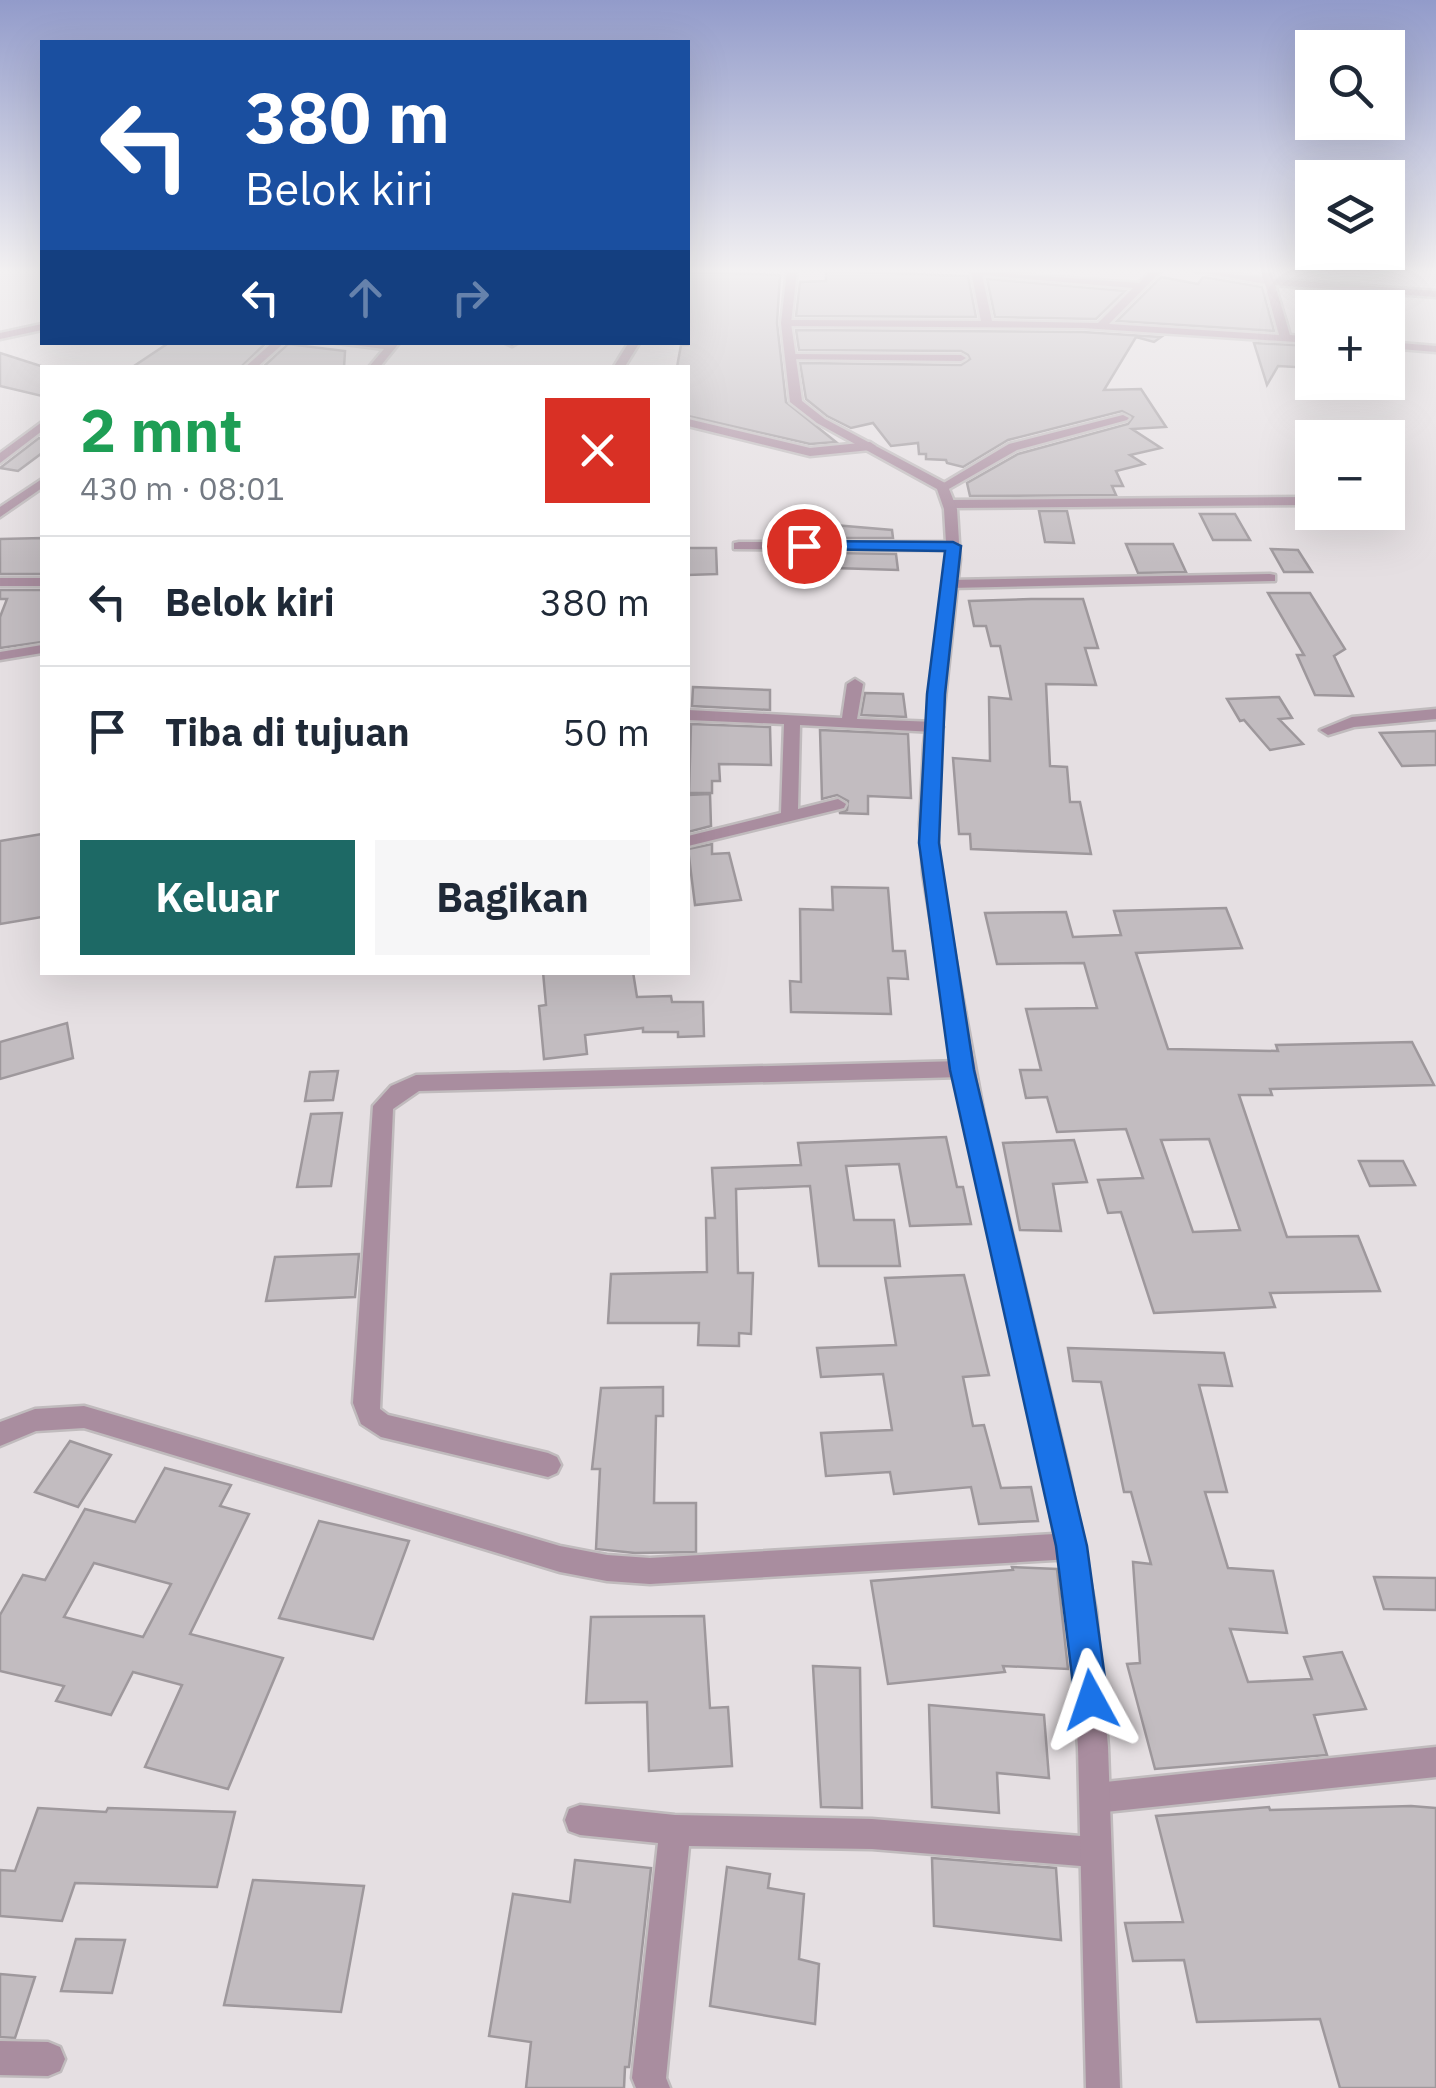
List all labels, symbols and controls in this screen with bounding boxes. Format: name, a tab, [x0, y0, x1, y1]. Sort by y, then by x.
map controls	[1295, 30, 1405, 530]
button: search	[1295, 30, 1405, 140]
text: 380 m	[245, 71, 450, 162]
icon: left	[80, 80, 210, 210]
text: Belok kiri	[245, 159, 434, 217]
button: layers	[1295, 160, 1405, 270]
icon: left	[233, 270, 288, 325]
icon: ahead	[338, 270, 393, 325]
icon: right	[443, 270, 498, 325]
button: +	[1295, 290, 1405, 400]
text: 2 mnt	[80, 390, 243, 469]
button: close	[545, 398, 650, 503]
button: −	[1295, 420, 1405, 530]
text: 430 m · 08:01	[80, 467, 285, 509]
pin	[762, 504, 847, 589]
icon: arrive	[777, 519, 832, 574]
icon: left	[80, 574, 135, 629]
text: Belok kiri	[165, 577, 335, 626]
text: 380 m	[539, 577, 650, 626]
icon: arrive	[80, 704, 135, 759]
text: Tiba di tujuan	[165, 707, 410, 756]
text: 50 m	[562, 707, 650, 756]
button: Keluar	[80, 840, 355, 955]
button: Bagikan	[375, 840, 650, 955]
position arrow	[1039, 1648, 1143, 1752]

